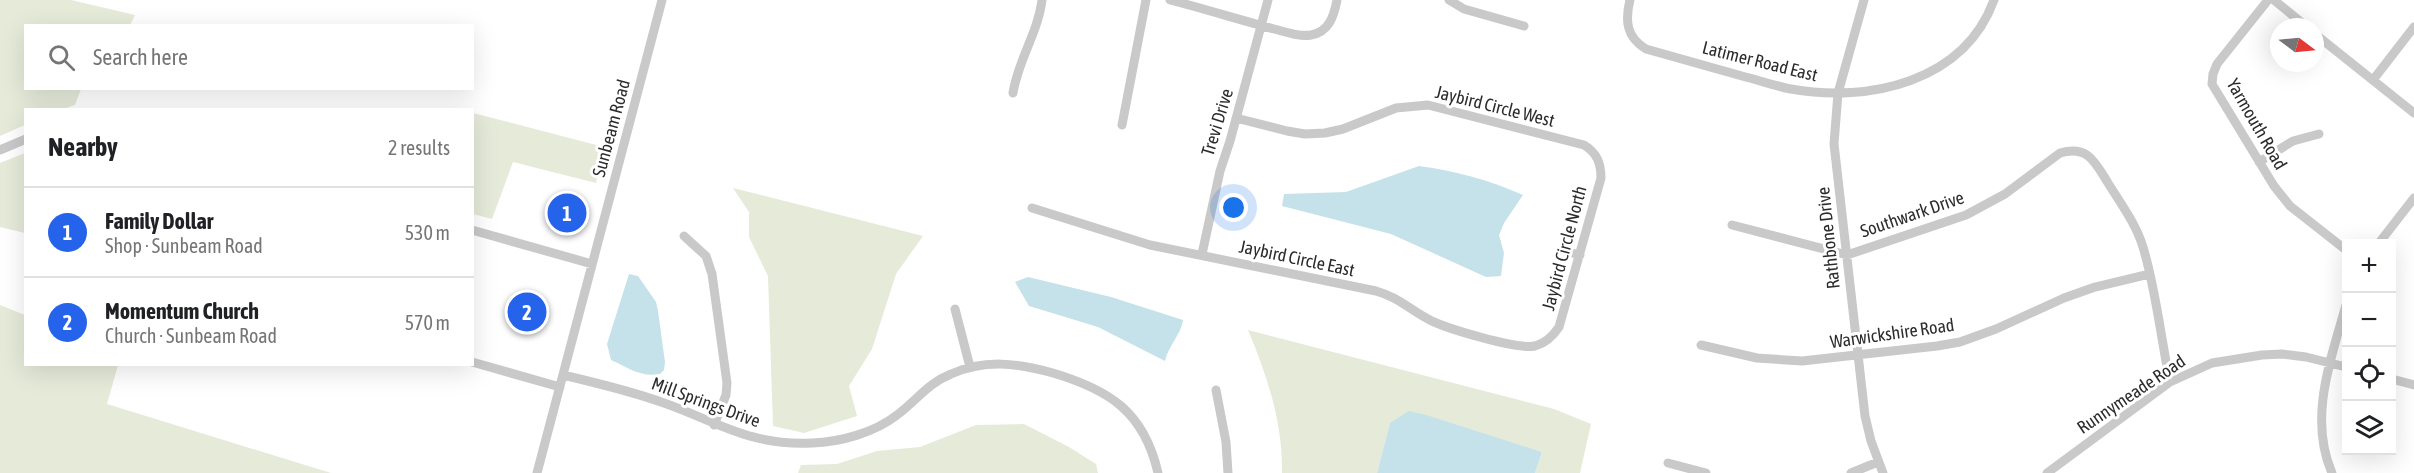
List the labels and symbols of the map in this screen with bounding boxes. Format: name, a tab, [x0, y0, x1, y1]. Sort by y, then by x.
north arrow	[2270, 18, 2324, 72]
street label: Latimer Road East	[1700, 37, 1820, 85]
street label: Yarmouth Road	[2223, 75, 2291, 173]
street label: Sunbeam Road	[588, 77, 634, 179]
street label: Jaybird Circle West	[1433, 81, 1557, 131]
street label: Trevi Drive	[1197, 86, 1237, 158]
street label: Jaybird Circle North	[1537, 183, 1591, 313]
street label: Rathbone Drive	[1812, 186, 1844, 290]
street label: Southwark Drive	[1857, 186, 1967, 242]
pin: 1	[548, 190, 586, 236]
your location	[1219, 193, 1248, 222]
street label: Jaybird Circle East	[1237, 236, 1357, 280]
pin: 2	[508, 290, 546, 334]
street label: Warwickshire Road	[1829, 314, 1955, 352]
street label: Runnymeade Road	[2073, 350, 2189, 438]
street label: Mill Springs Drive	[649, 373, 763, 431]

